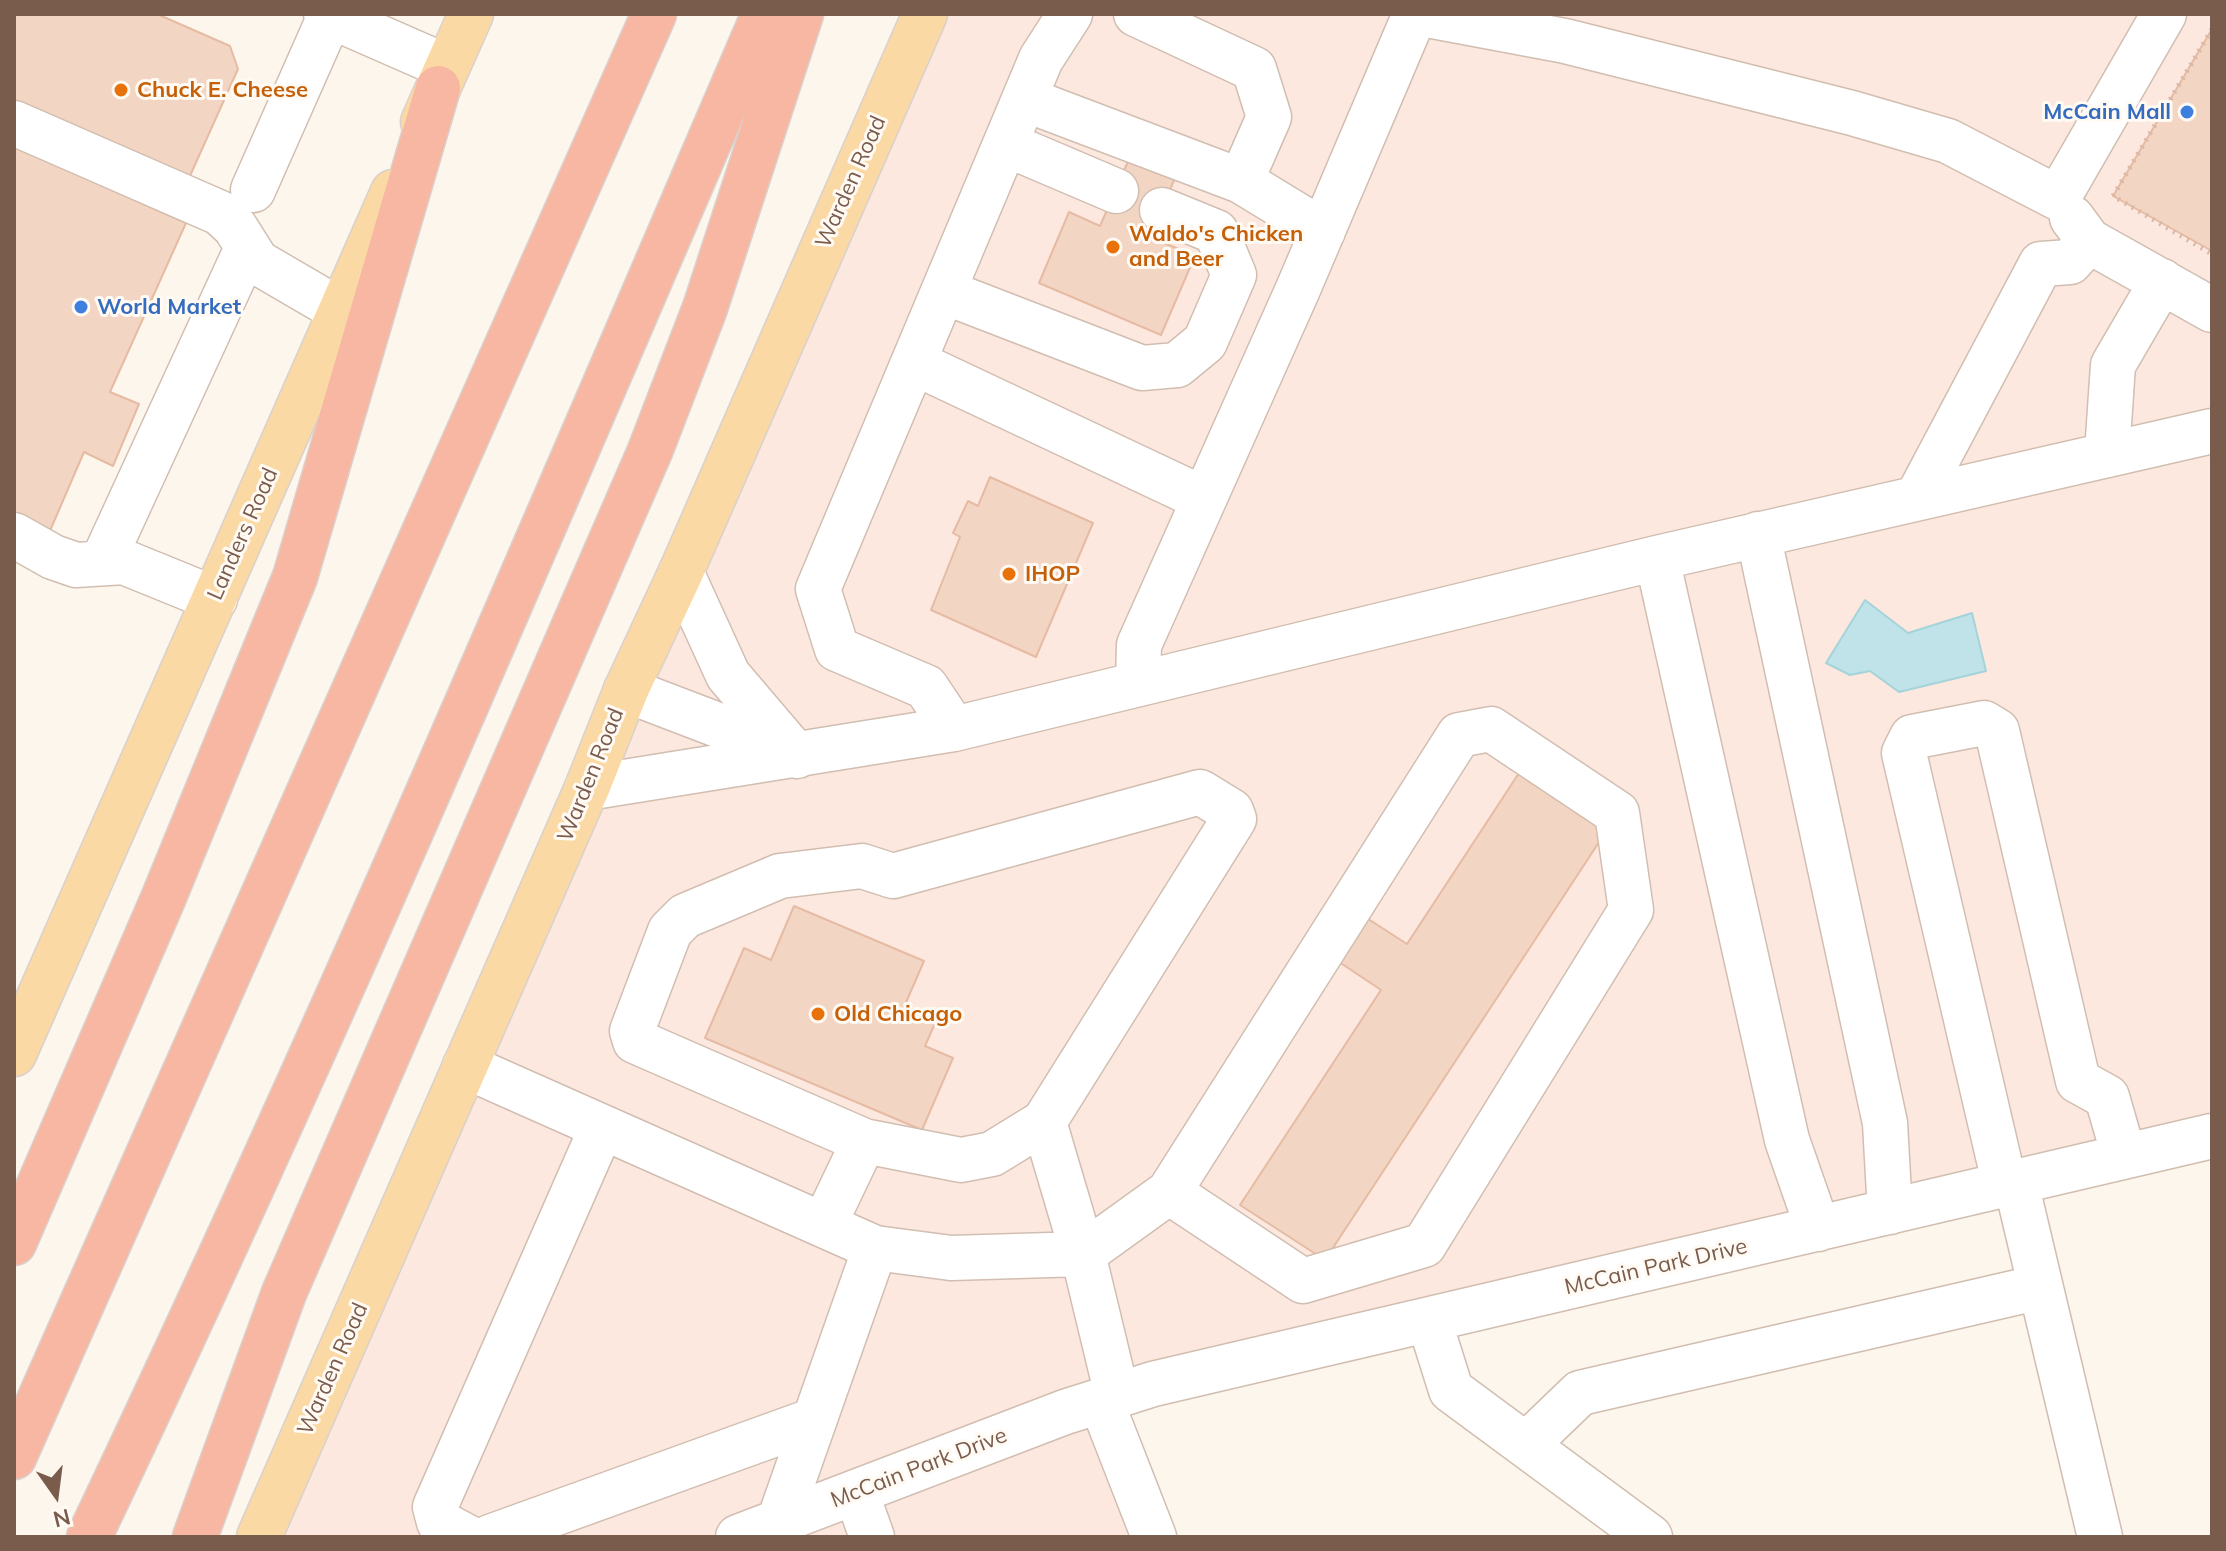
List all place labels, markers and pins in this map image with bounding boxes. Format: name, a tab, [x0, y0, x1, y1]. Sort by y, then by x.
place label: Chuck E. Cheese	[137, 77, 308, 103]
marker: Chuck E. Cheese	[112, 81, 130, 99]
place label: McCain Mall	[2043, 99, 2171, 125]
marker: McCain Mall	[2178, 103, 2196, 121]
place label: Waldo's Chicken and Beer	[1129, 221, 1303, 272]
marker: Waldo's Chicken and Beer	[1104, 238, 1122, 256]
place label: World Market	[97, 294, 241, 320]
marker: World Market	[72, 298, 90, 316]
place label: IHOP	[1025, 561, 1080, 587]
marker: IHOP	[1000, 565, 1018, 583]
place label: Old Chicago	[834, 1001, 962, 1027]
marker: Old Chicago	[809, 1005, 827, 1023]

